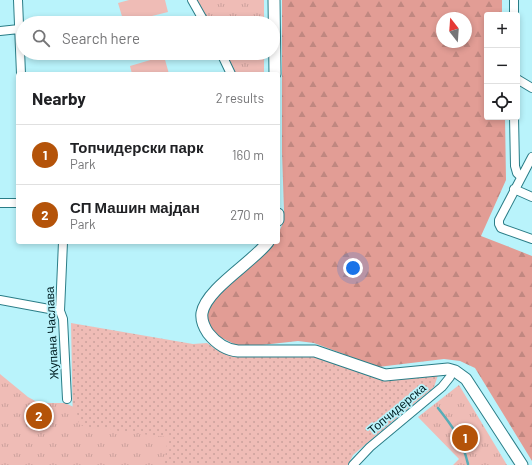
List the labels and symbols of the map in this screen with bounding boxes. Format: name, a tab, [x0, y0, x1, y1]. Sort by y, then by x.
north arrow	[436, 12, 472, 48]
your location	[343, 258, 363, 278]
street label: Жупана Часлава	[42, 286, 61, 380]
street label: Топчидерска	[365, 380, 429, 437]
pin: 2	[26, 401, 52, 431]
pin: 1	[452, 423, 478, 453]

